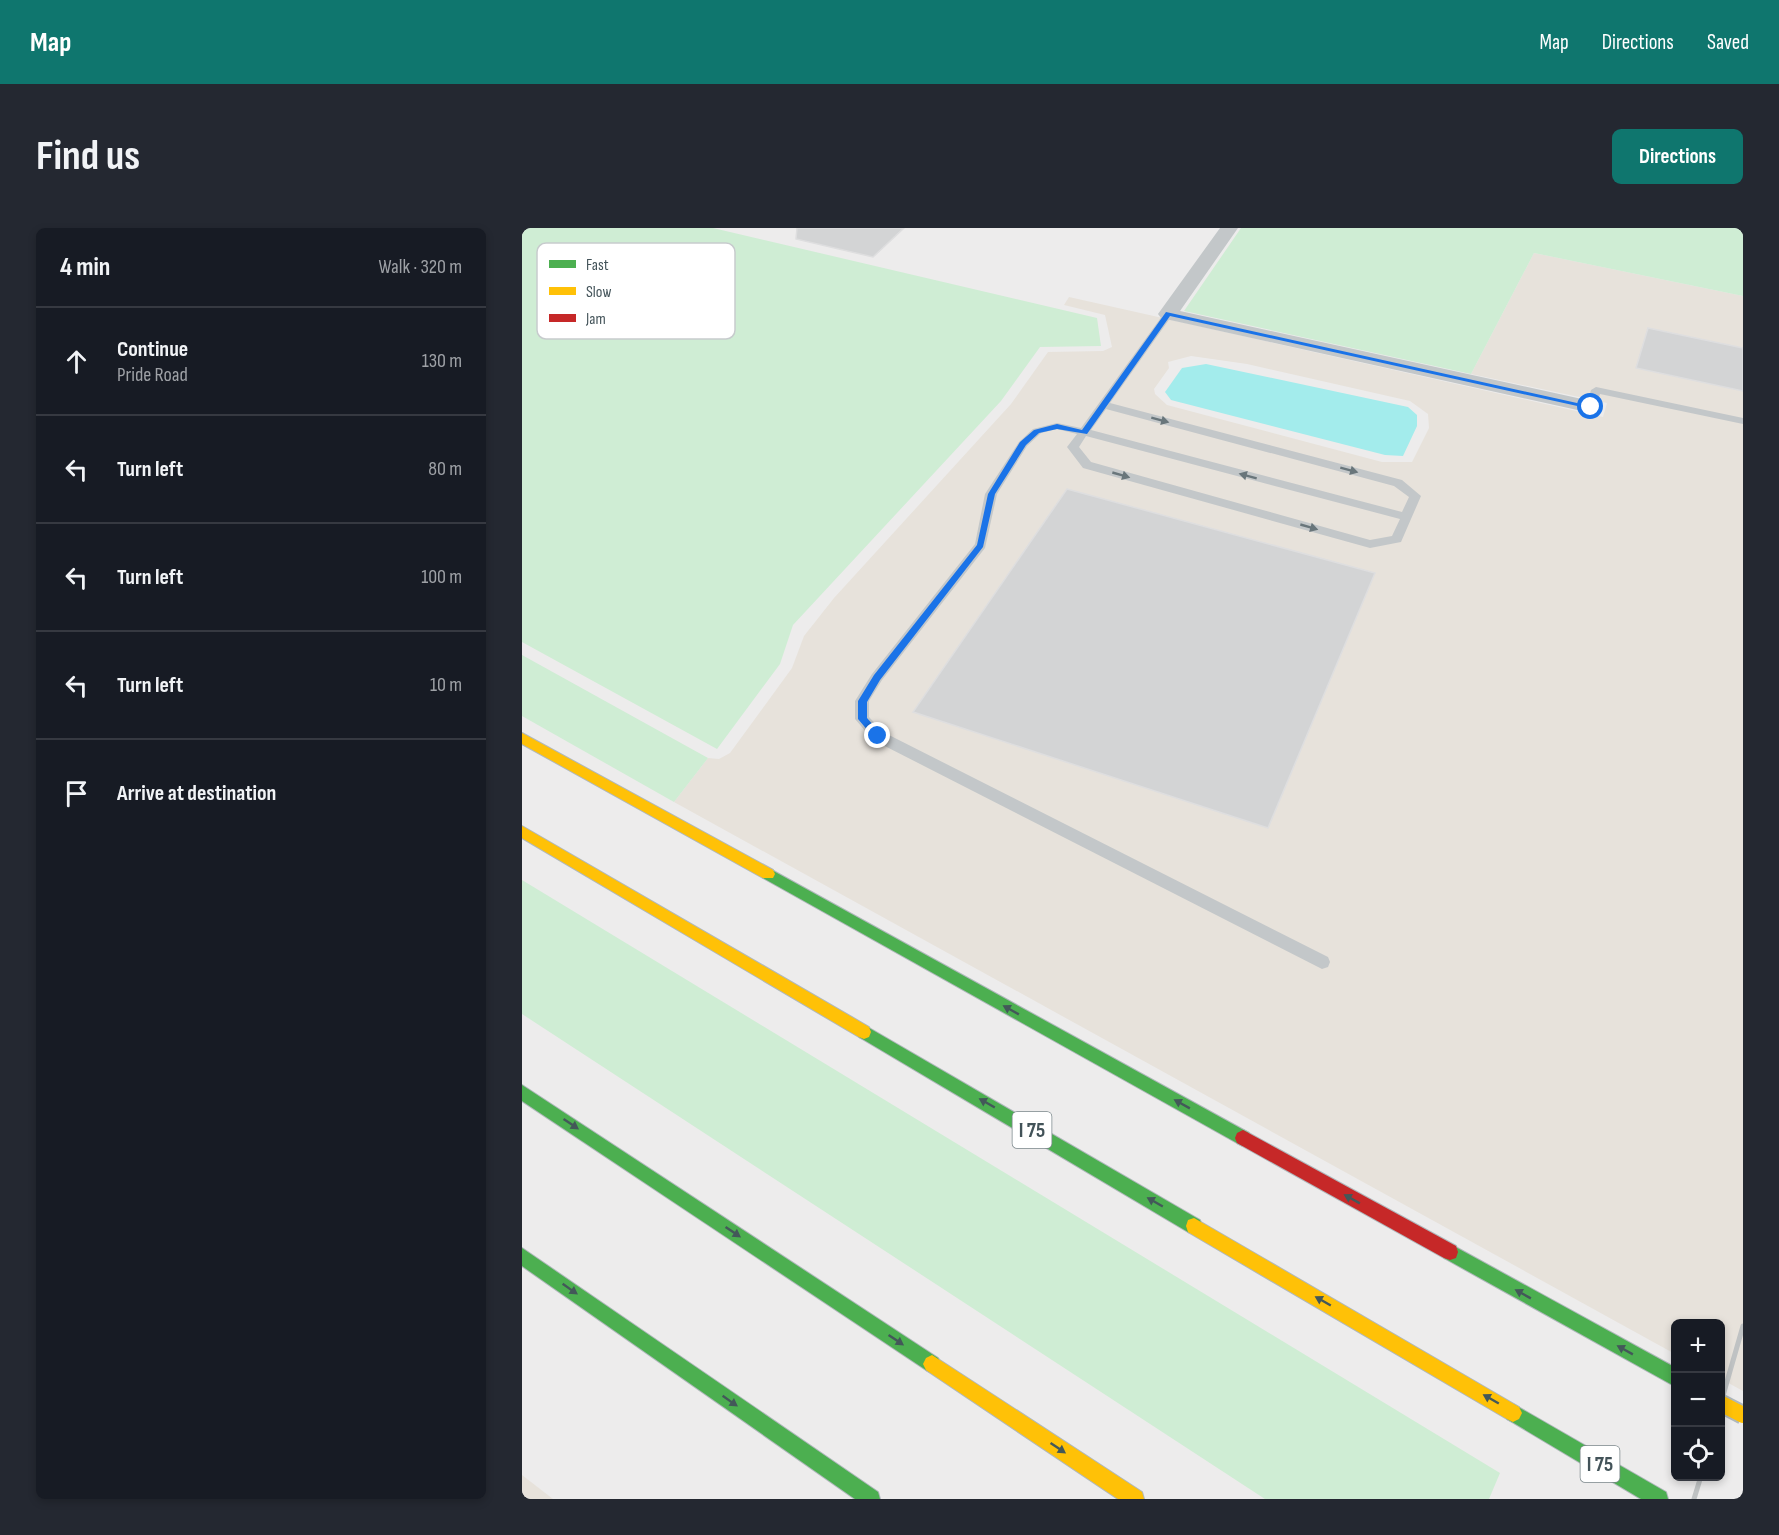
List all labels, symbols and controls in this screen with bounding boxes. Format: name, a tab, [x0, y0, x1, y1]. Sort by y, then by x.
text: Map	[30, 26, 71, 59]
text: Map	[1539, 30, 1569, 55]
text: Directions	[1602, 30, 1674, 55]
text: Saved	[1707, 30, 1749, 55]
button: Directions	[1612, 129, 1743, 184]
text: Find us	[36, 131, 140, 182]
legend	[537, 243, 735, 339]
text: 4 min	[60, 252, 110, 283]
text: Walk · 320 m	[379, 255, 462, 279]
text: Fast	[586, 256, 609, 275]
text: Slow	[586, 283, 611, 302]
text: Jam	[585, 310, 606, 329]
text: Continue	[117, 336, 188, 363]
icon: ahead	[60, 345, 93, 378]
text: 130 m	[422, 349, 462, 373]
text: Pride Road	[117, 363, 188, 387]
route start	[1577, 393, 1603, 419]
one-way arrow	[1152, 416, 1170, 425]
icon: left	[60, 453, 93, 486]
text: Turn left	[117, 456, 183, 483]
text: 80 m	[428, 457, 462, 481]
one-way arrow	[1340, 466, 1358, 475]
one-way arrow	[1239, 470, 1258, 480]
one-way arrow	[1112, 471, 1130, 480]
one-way arrow	[1300, 523, 1318, 533]
icon: left	[60, 561, 93, 594]
text: Turn left	[117, 564, 183, 591]
text: 100 m	[421, 565, 462, 589]
icon: left	[60, 669, 93, 702]
text: Turn left	[117, 672, 183, 699]
text: 10 m	[430, 673, 462, 697]
route end	[864, 722, 890, 748]
icon: arrive	[60, 777, 93, 810]
text: Arrive at destination	[117, 780, 276, 807]
one-way arrow	[1003, 1004, 1019, 1015]
one-way arrow	[978, 1099, 995, 1109]
one-way arrow	[1173, 1099, 1190, 1109]
road number: I 75	[1012, 1112, 1052, 1148]
one-way arrow	[562, 1119, 579, 1130]
one-way arrow	[1343, 1194, 1360, 1204]
one-way arrow	[1146, 1197, 1163, 1207]
one-way arrow	[725, 1226, 741, 1237]
one-way arrow	[562, 1283, 578, 1294]
one-way arrow	[1514, 1289, 1531, 1299]
one-way arrow	[1315, 1295, 1331, 1306]
map controls	[1671, 1319, 1725, 1481]
button: +	[1671, 1319, 1725, 1373]
one-way arrow	[887, 1334, 903, 1346]
one-way arrow	[1616, 1345, 1633, 1355]
button: −	[1671, 1373, 1725, 1427]
one-way arrow	[1483, 1394, 1499, 1405]
one-way arrow	[722, 1395, 738, 1406]
button: locate	[1671, 1427, 1725, 1481]
one-way arrow	[1050, 1442, 1066, 1453]
road number: I 75	[1580, 1446, 1620, 1482]

